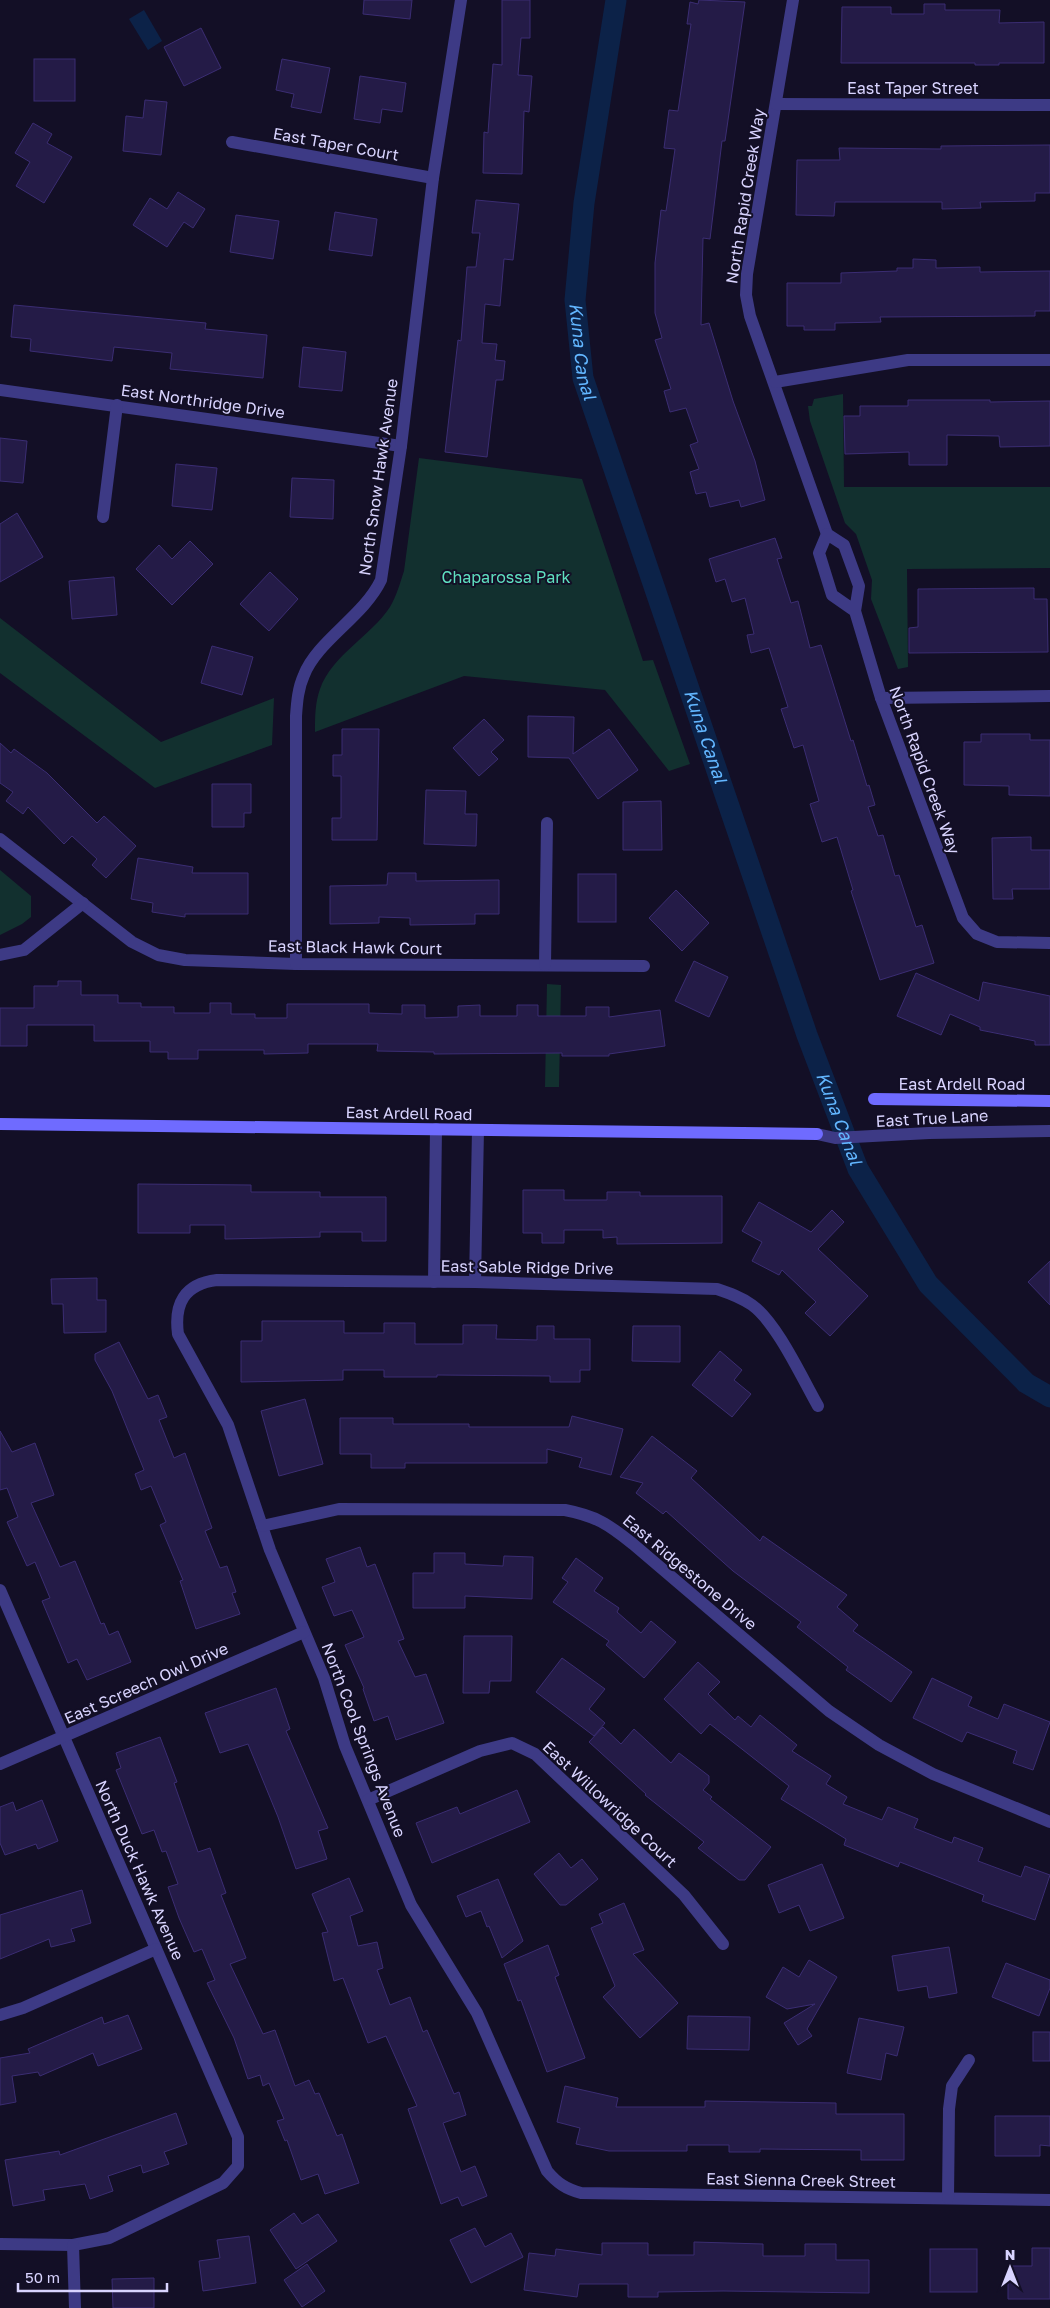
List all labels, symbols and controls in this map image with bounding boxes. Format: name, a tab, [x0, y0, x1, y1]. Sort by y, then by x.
street label: East Taper Street	[847, 78, 979, 98]
street label: North Rapid Creek Way	[721, 107, 769, 285]
street label: East Taper Court	[271, 123, 401, 165]
water label: Kuna Canal	[565, 302, 602, 404]
street label: North Snow Hawk Avenue	[354, 377, 402, 577]
street label: East Northridge Drive	[120, 380, 286, 422]
park label: Chaparossa Park	[442, 567, 570, 587]
street label: North Rapid Creek Way	[885, 683, 965, 857]
water label: Kuna Canal	[680, 686, 733, 787]
street label: East Black Hawk Court	[268, 935, 442, 959]
water label: Kuna Canal	[812, 1069, 868, 1169]
street label: East Ardell Road	[899, 1074, 1025, 1094]
street label: East Ardell Road	[345, 1102, 473, 1124]
street label: East True Lane	[875, 1105, 989, 1131]
street label: East Sable Ridge Drive	[441, 1255, 613, 1279]
street label: East Ridgestone Drive	[619, 1510, 761, 1634]
street label: East Screech Owl Drive	[61, 1638, 231, 1728]
street label: North Cool Springs Avenue	[318, 1640, 410, 1840]
street label: East Willowridge Court	[539, 1737, 681, 1871]
street label: North Duck Hawk Avenue	[91, 1777, 189, 1963]
street label: East Sienna Creek Street	[706, 2168, 896, 2192]
north arrow	[985, 2243, 1035, 2293]
text: N	[1005, 2246, 1015, 2263]
scale bar	[18, 2260, 166, 2292]
text: 50 m	[25, 2268, 60, 2286]

